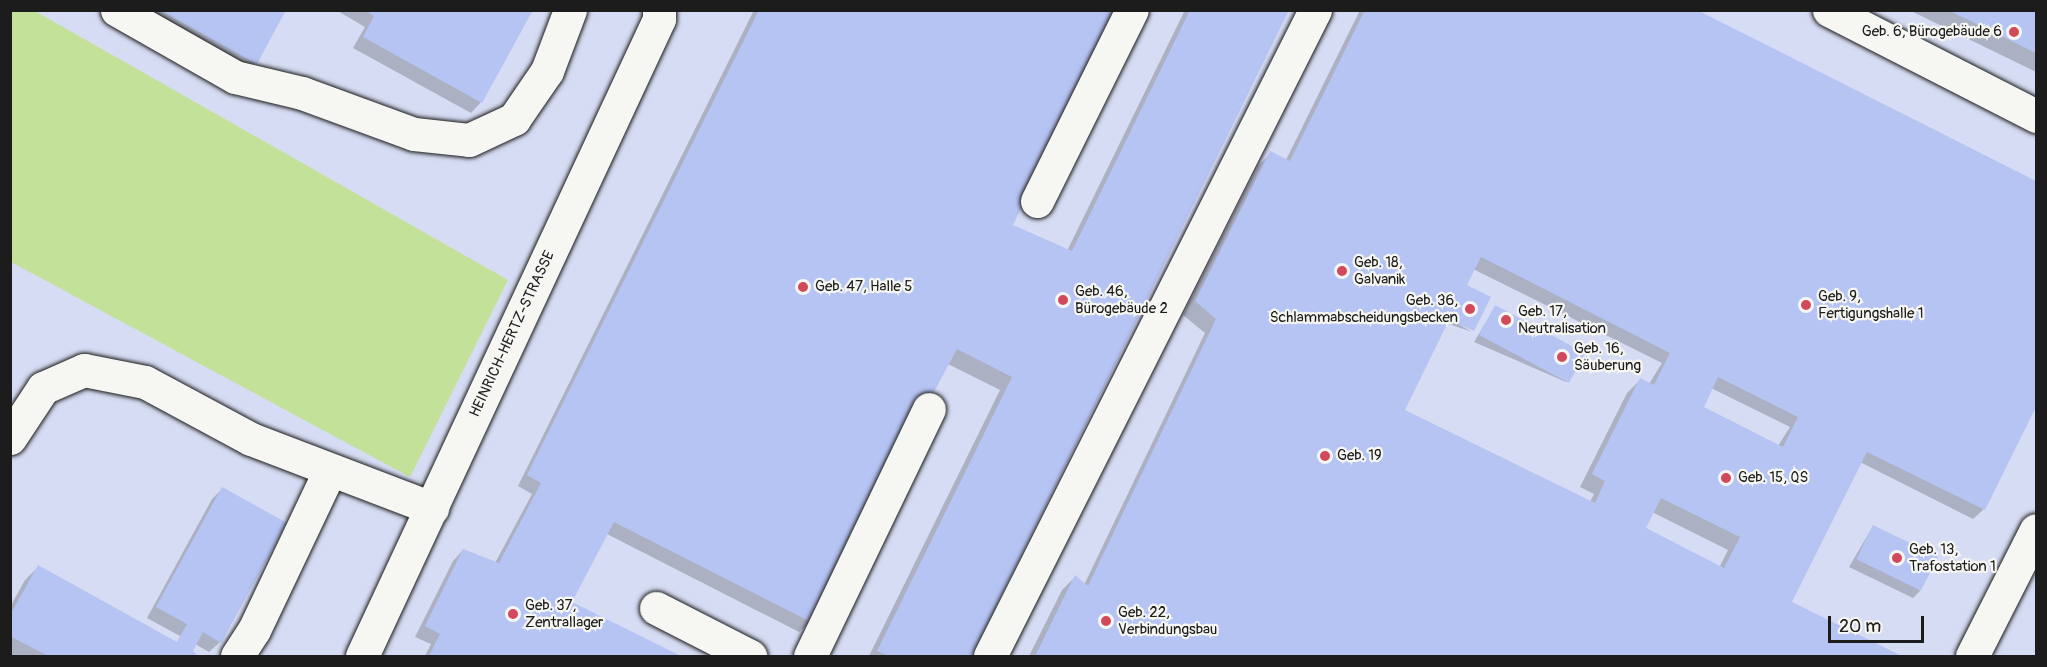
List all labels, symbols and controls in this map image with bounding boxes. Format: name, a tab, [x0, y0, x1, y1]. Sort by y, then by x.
place label: Geb. 6, Bürogebäude 6	[1862, 23, 2002, 41]
marker: Geb. 6, Bürogebäude 6	[2007, 25, 2021, 39]
street label: HEINRICH-HERTZ-STRASSE	[466, 248, 558, 420]
place label: Geb. 18, Galvanik	[1354, 253, 1405, 288]
marker: Geb. 18, Galvanik	[1335, 264, 1349, 278]
place label: Geb. 47, Halle 5	[815, 278, 912, 296]
marker: Geb. 47, Halle 5	[796, 280, 810, 294]
place label: Geb. 46, Bürogebäude 2	[1075, 282, 1168, 317]
place label: Geb. 9, Fertigungshalle 1	[1818, 287, 1924, 322]
place label: Geb. 36, Schlammabscheidungsbecken	[1270, 291, 1458, 326]
marker: Geb. 46, Bürogebäude 2	[1056, 293, 1070, 307]
marker: Geb. 9, Fertigungshalle 1	[1799, 298, 1813, 312]
marker: Geb. 36, Schlammabscheidungsbecken	[1463, 302, 1477, 316]
place label: Geb. 17, Neutralisation	[1518, 302, 1606, 337]
marker: Geb. 17, Neutralisation	[1499, 313, 1513, 327]
place label: Geb. 16, Säuberung	[1574, 339, 1641, 374]
marker: Geb. 16, Säuberung	[1555, 350, 1569, 364]
place label: Geb. 19	[1337, 447, 1382, 465]
marker: Geb. 19	[1318, 449, 1332, 463]
place label: Geb. 15, QS	[1738, 469, 1808, 487]
marker: Geb. 15, QS	[1719, 471, 1733, 485]
place label: Geb. 13, Trafostation 1	[1909, 540, 1996, 575]
marker: Geb. 13, Trafostation 1	[1890, 551, 1904, 565]
place label: Geb. 37, Zentrallager	[525, 596, 603, 631]
place label: Geb. 22, Verbindungsbau	[1118, 603, 1217, 638]
scale bar	[1831, 604, 1927, 642]
marker: Geb. 37, Zentrallager	[506, 607, 520, 621]
marker: Geb. 22, Verbindungsbau	[1099, 614, 1113, 628]
text: 20 m	[1839, 615, 1881, 638]

